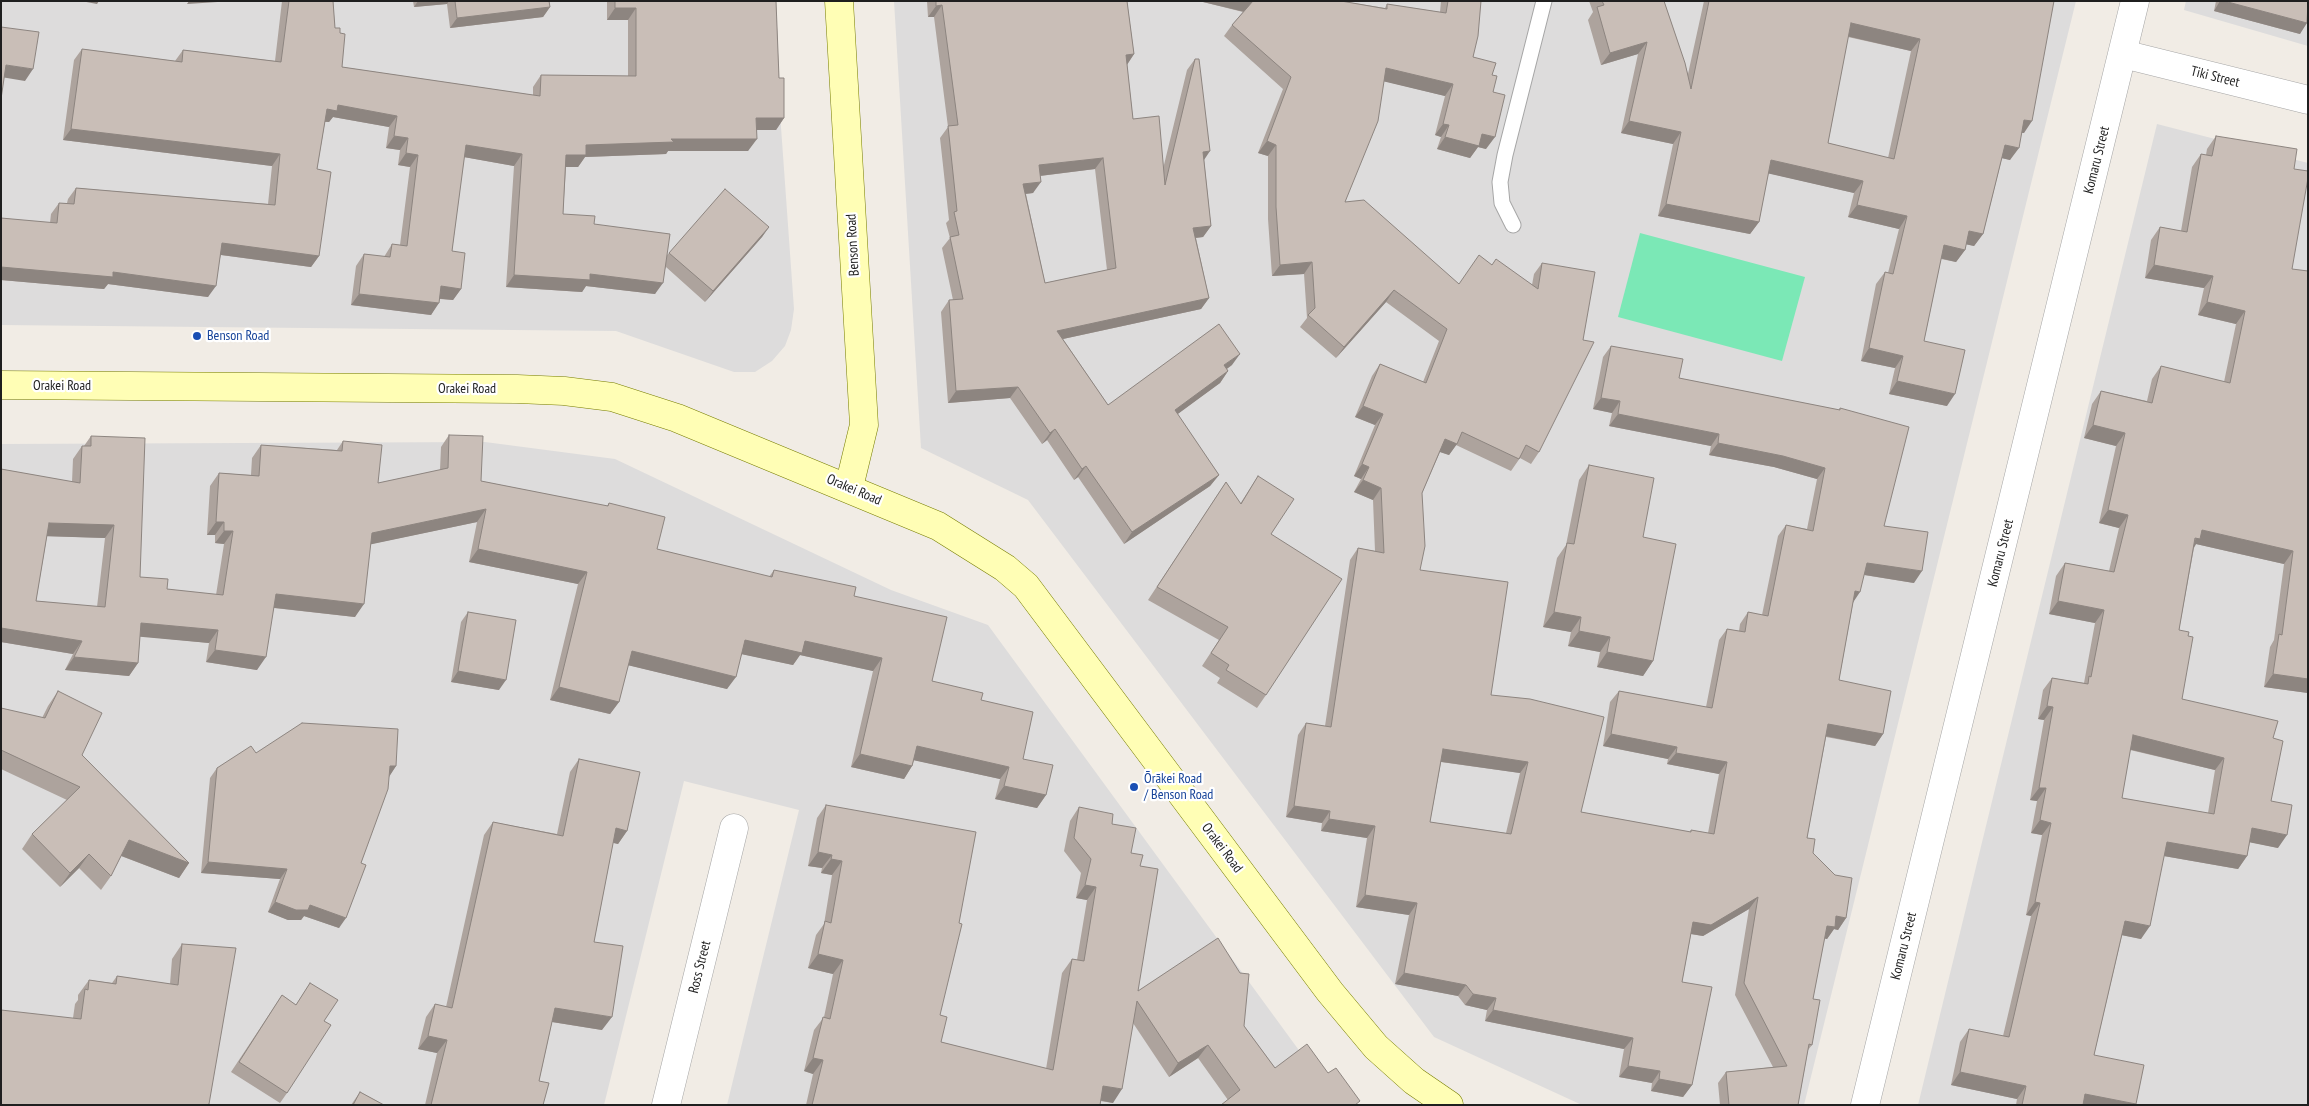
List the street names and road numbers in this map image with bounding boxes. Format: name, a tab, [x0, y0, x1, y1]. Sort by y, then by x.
street label: Tiki Street	[2189, 63, 2241, 91]
street label: Komaru Street	[2081, 125, 2113, 195]
street label: Benson Road	[843, 213, 863, 277]
street label: Orakei Road	[33, 378, 91, 394]
street label: Orakei Road	[438, 381, 496, 397]
street label: Orakei Road	[824, 471, 884, 509]
street label: Komaru Street	[1985, 518, 2017, 588]
street label: Orakei Road	[1198, 820, 1246, 876]
street label: Komaru Street	[1888, 911, 1920, 981]
street label: Ross Street	[685, 939, 715, 995]

